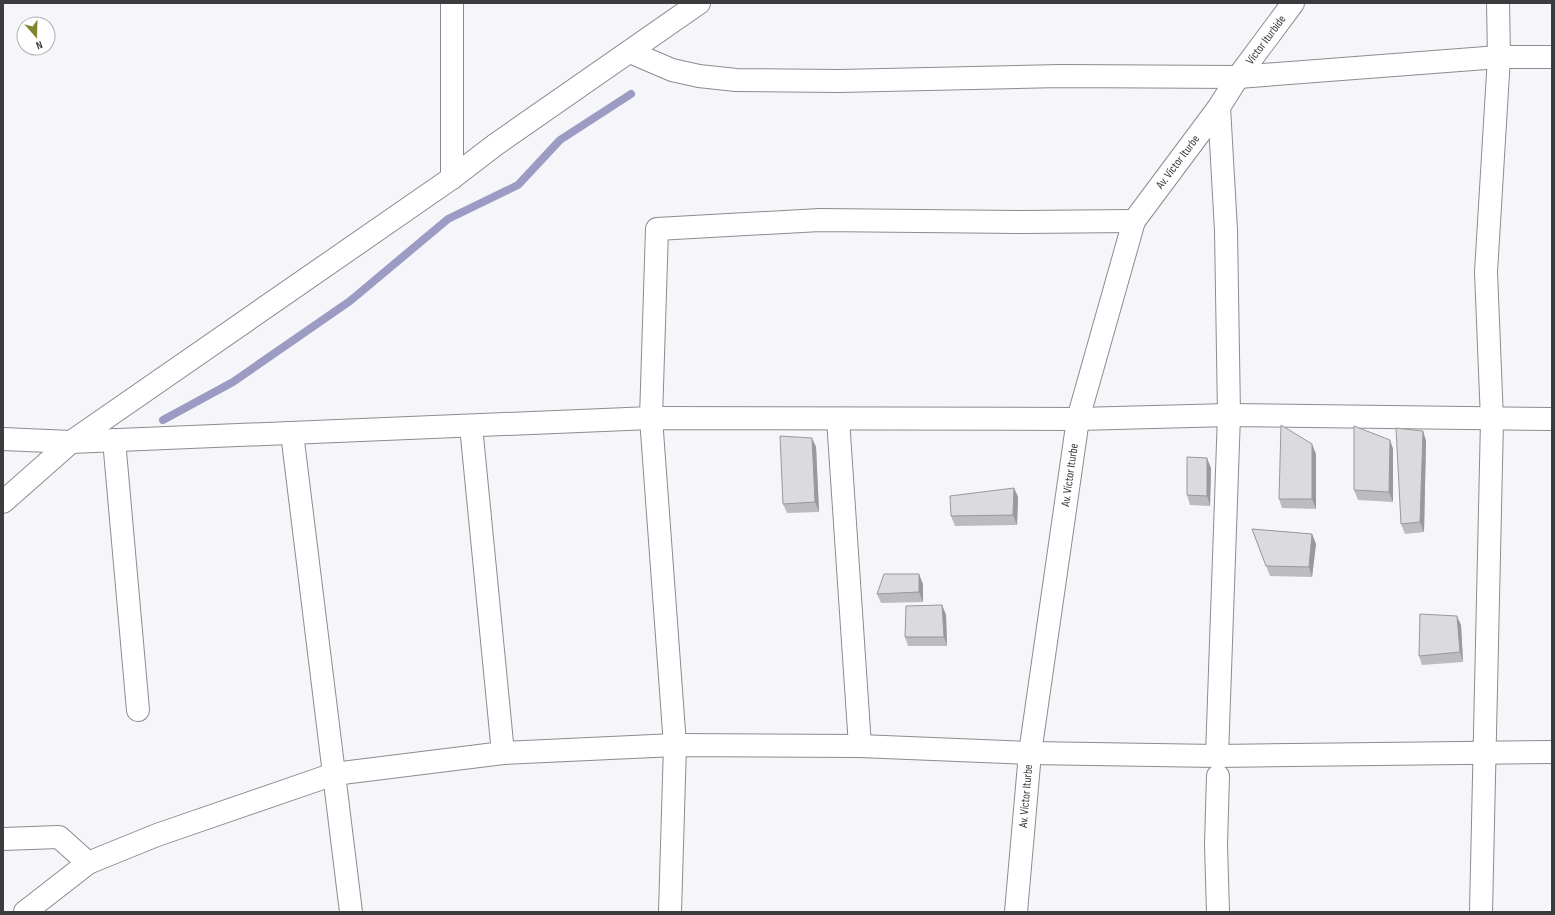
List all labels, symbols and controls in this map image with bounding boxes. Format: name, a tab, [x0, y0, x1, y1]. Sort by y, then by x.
street label: Víctor Iturbide	[1243, 12, 1289, 68]
north arrow	[16, 16, 56, 56]
text: N	[34, 38, 44, 52]
street label: Av. Víctor Iturbe	[1152, 132, 1203, 193]
street label: Av. Víctor Iturbe	[1058, 442, 1082, 509]
street label: Av. Víctor Iturbe	[1016, 763, 1036, 829]

